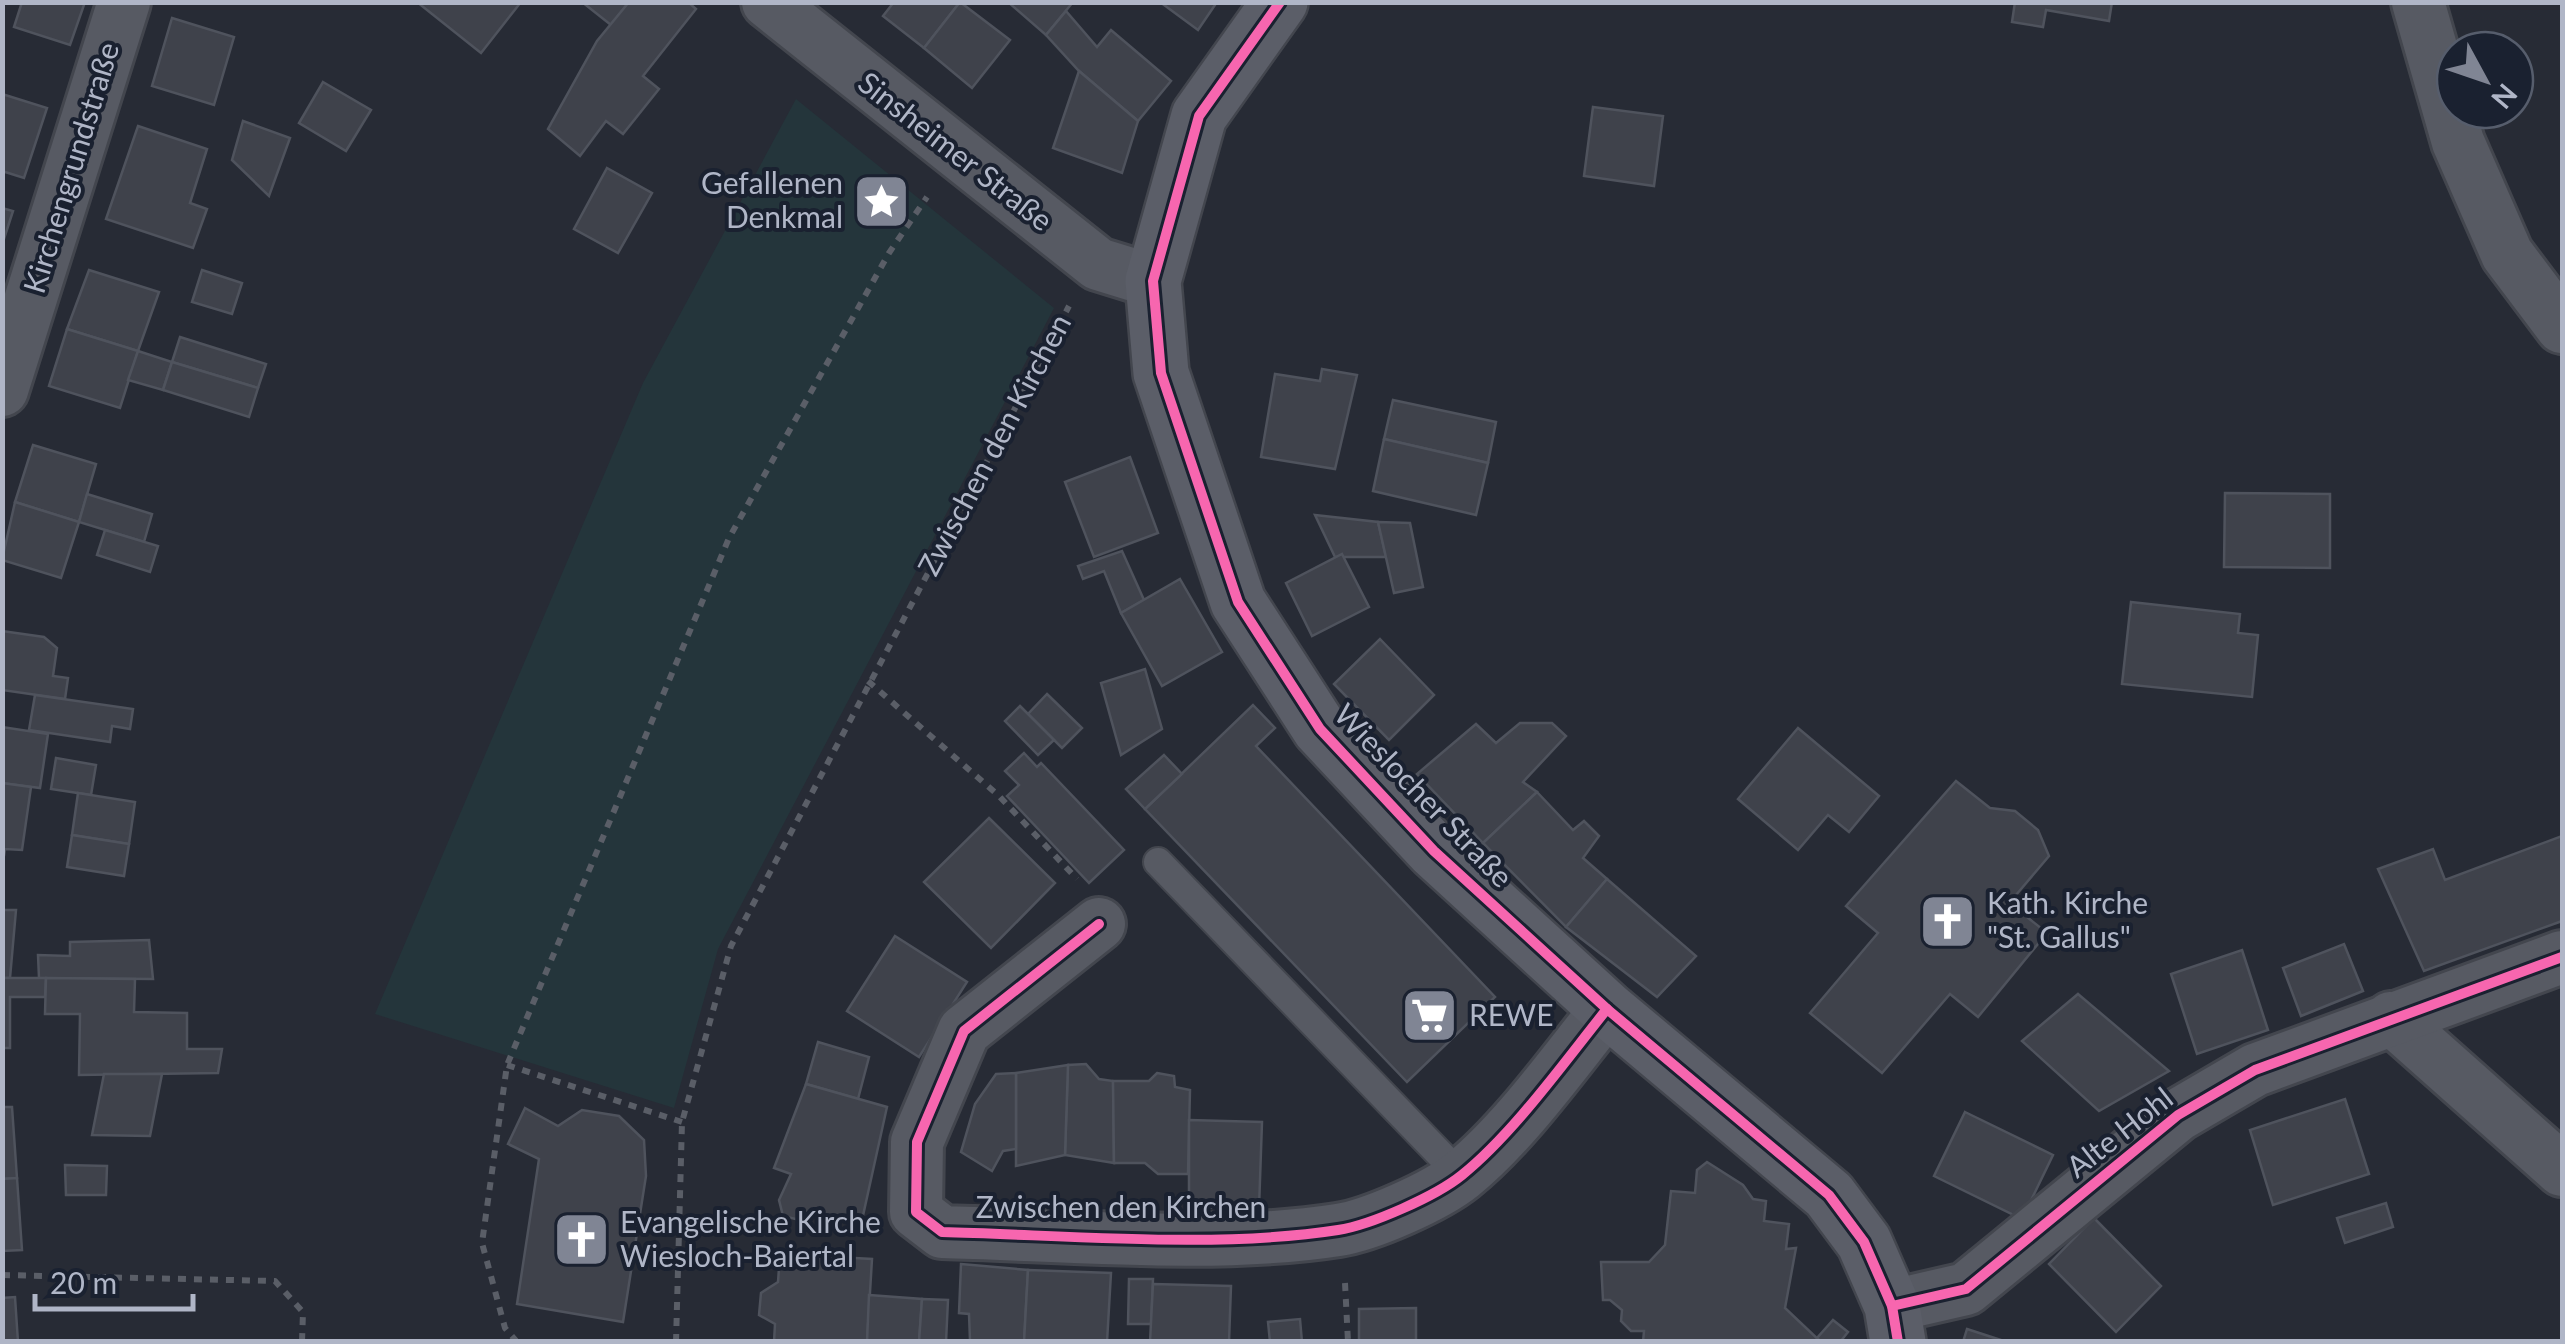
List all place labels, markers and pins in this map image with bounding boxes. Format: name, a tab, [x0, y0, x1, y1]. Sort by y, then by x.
place label: Gefallenen Denkmal	[701, 164, 843, 234]
place icon: Gefallenen Denkmal	[852, 171, 912, 231]
place label: Kath. Kirche "St. Gallus"	[1987, 884, 2148, 954]
church icon: Kath. Kirche "St. Gallus"	[1918, 891, 1978, 951]
supermarket icon: REWE	[1400, 986, 1460, 1046]
place label: REWE	[1469, 996, 1554, 1032]
place label: Evangelische Kirche Wiesloch-Baiertal	[620, 1203, 881, 1273]
church icon: Evangelische Kirche Wiesloch-Baiertal	[551, 1210, 611, 1270]

